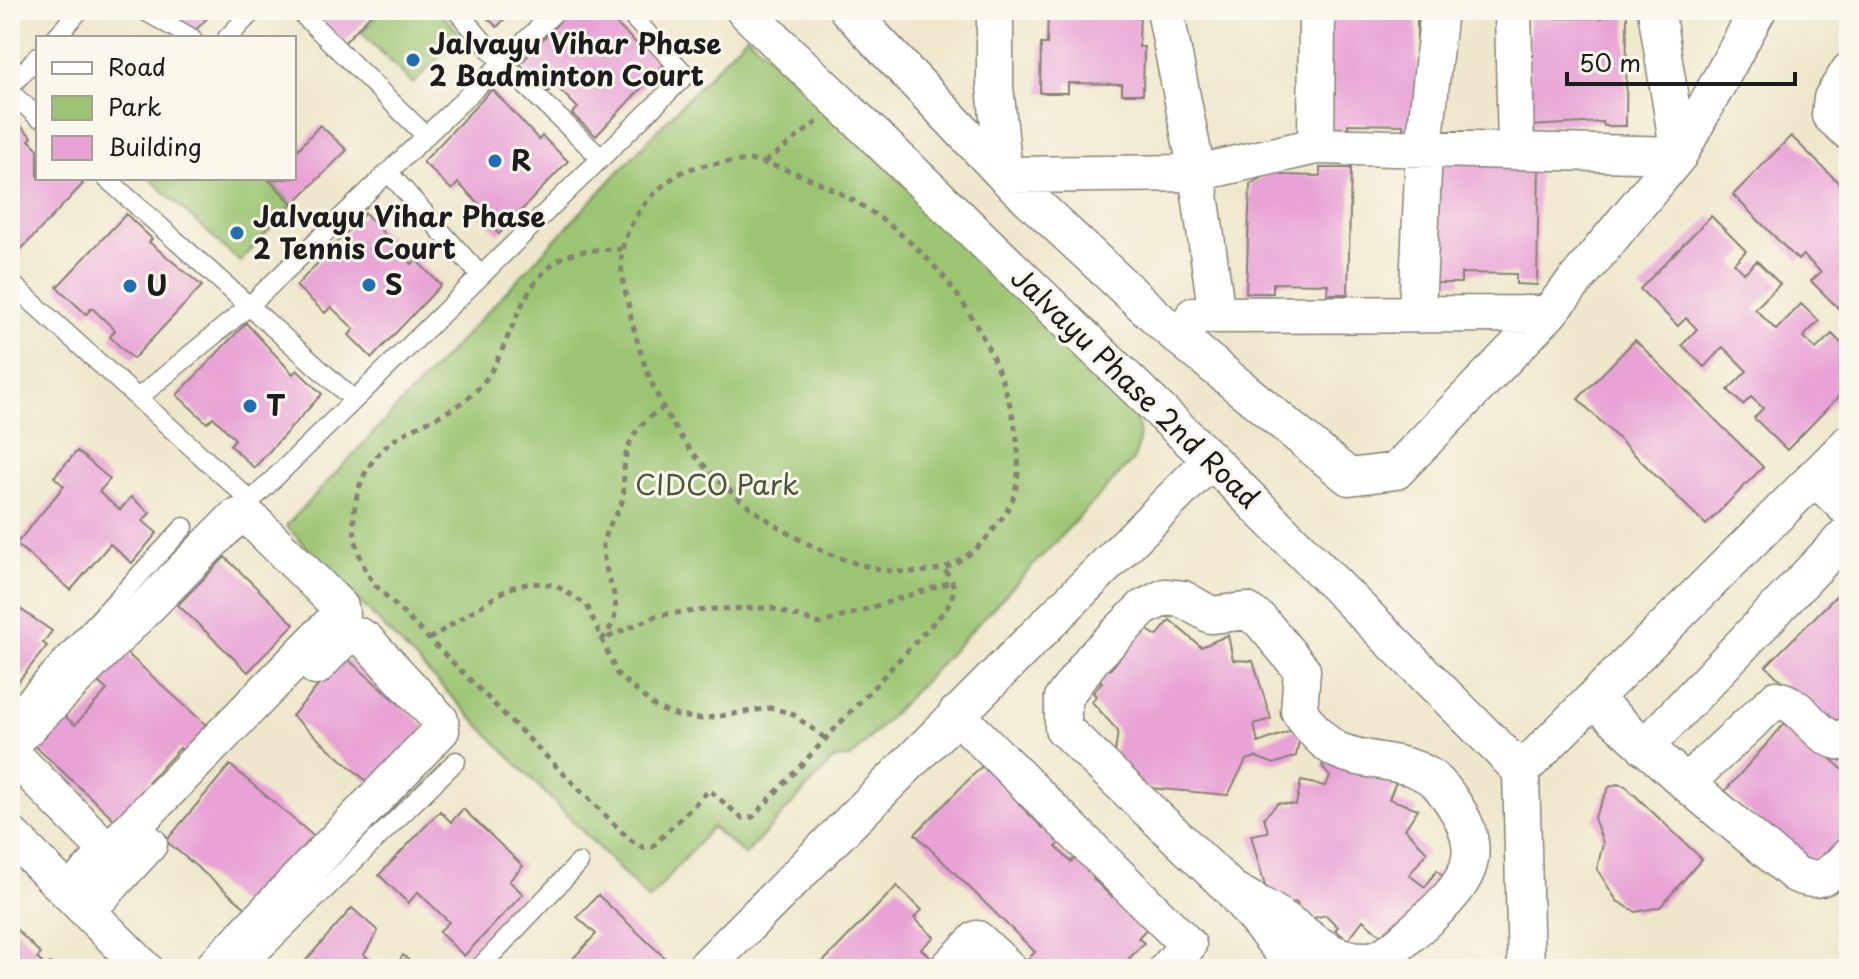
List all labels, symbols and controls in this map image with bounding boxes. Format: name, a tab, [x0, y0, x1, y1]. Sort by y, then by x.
place label: Jalvayu Vihar Phase 2 Badminton Court	[429, 21, 721, 96]
legend	[36, 36, 296, 180]
scale bar	[1567, 36, 1795, 86]
text: 50 m	[1579, 44, 1641, 80]
text: Road	[108, 48, 166, 84]
marker: Jalvayu Vihar Phase 2 Badminton Court	[404, 51, 422, 69]
text: Park	[108, 88, 162, 124]
text: Building	[108, 128, 202, 164]
place label: R	[511, 138, 532, 181]
marker: R	[486, 152, 504, 170]
place label: Jalvayu Vihar Phase 2 Tennis Court	[253, 194, 545, 269]
marker: Jalvayu Vihar Phase 2 Tennis Court	[228, 224, 246, 242]
street label: Jalvayu Phase 2nd Road	[1002, 256, 1270, 518]
place label: S	[385, 262, 403, 305]
place label: U	[146, 263, 167, 306]
marker: S	[360, 276, 378, 294]
marker: U	[121, 277, 139, 295]
place label: T	[266, 383, 286, 426]
marker: T	[241, 397, 259, 415]
park label: CIDCO Park	[635, 462, 799, 505]

